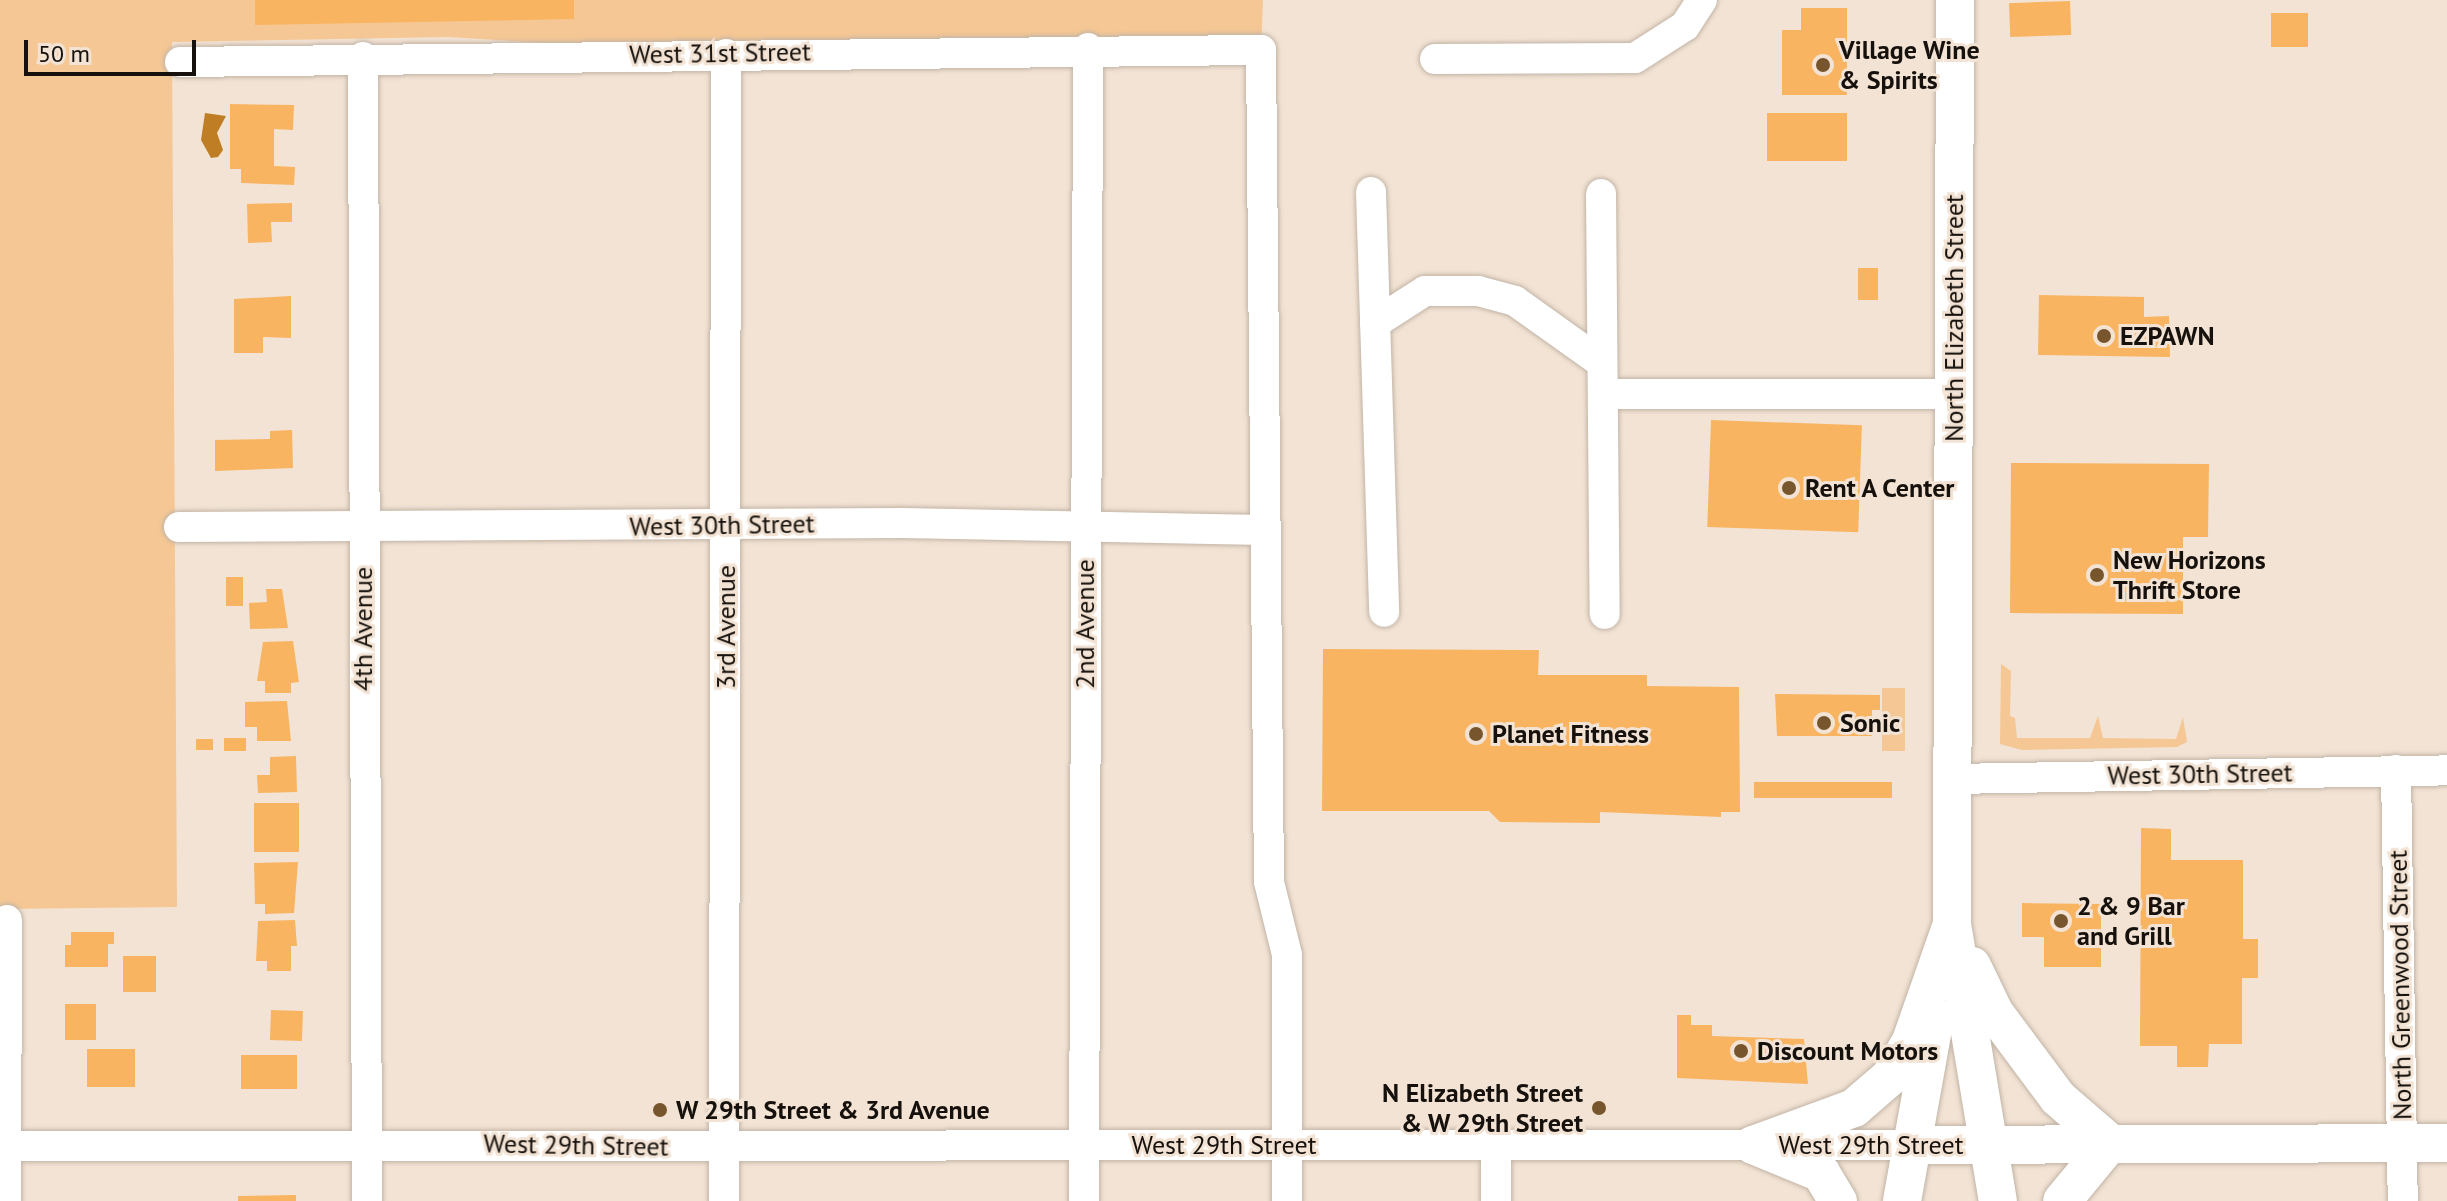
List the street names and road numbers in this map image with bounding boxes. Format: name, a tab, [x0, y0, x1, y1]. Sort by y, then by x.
street label: West 31st Street	[629, 36, 811, 70]
street label: North Elizabeth Street	[1938, 194, 1970, 442]
street label: West 30th Street	[629, 508, 815, 542]
street label: 2nd Avenue	[1069, 559, 1101, 689]
street label: 3rd Avenue	[710, 564, 742, 690]
street label: 4th Avenue	[347, 566, 379, 692]
street label: West 30th Street	[2107, 757, 2293, 791]
street label: North Greenwood Street	[2382, 850, 2418, 1120]
street label: West 29th Street	[483, 1128, 669, 1162]
street label: West 29th Street	[1131, 1129, 1317, 1161]
street label: West 29th Street	[1778, 1129, 1964, 1161]

